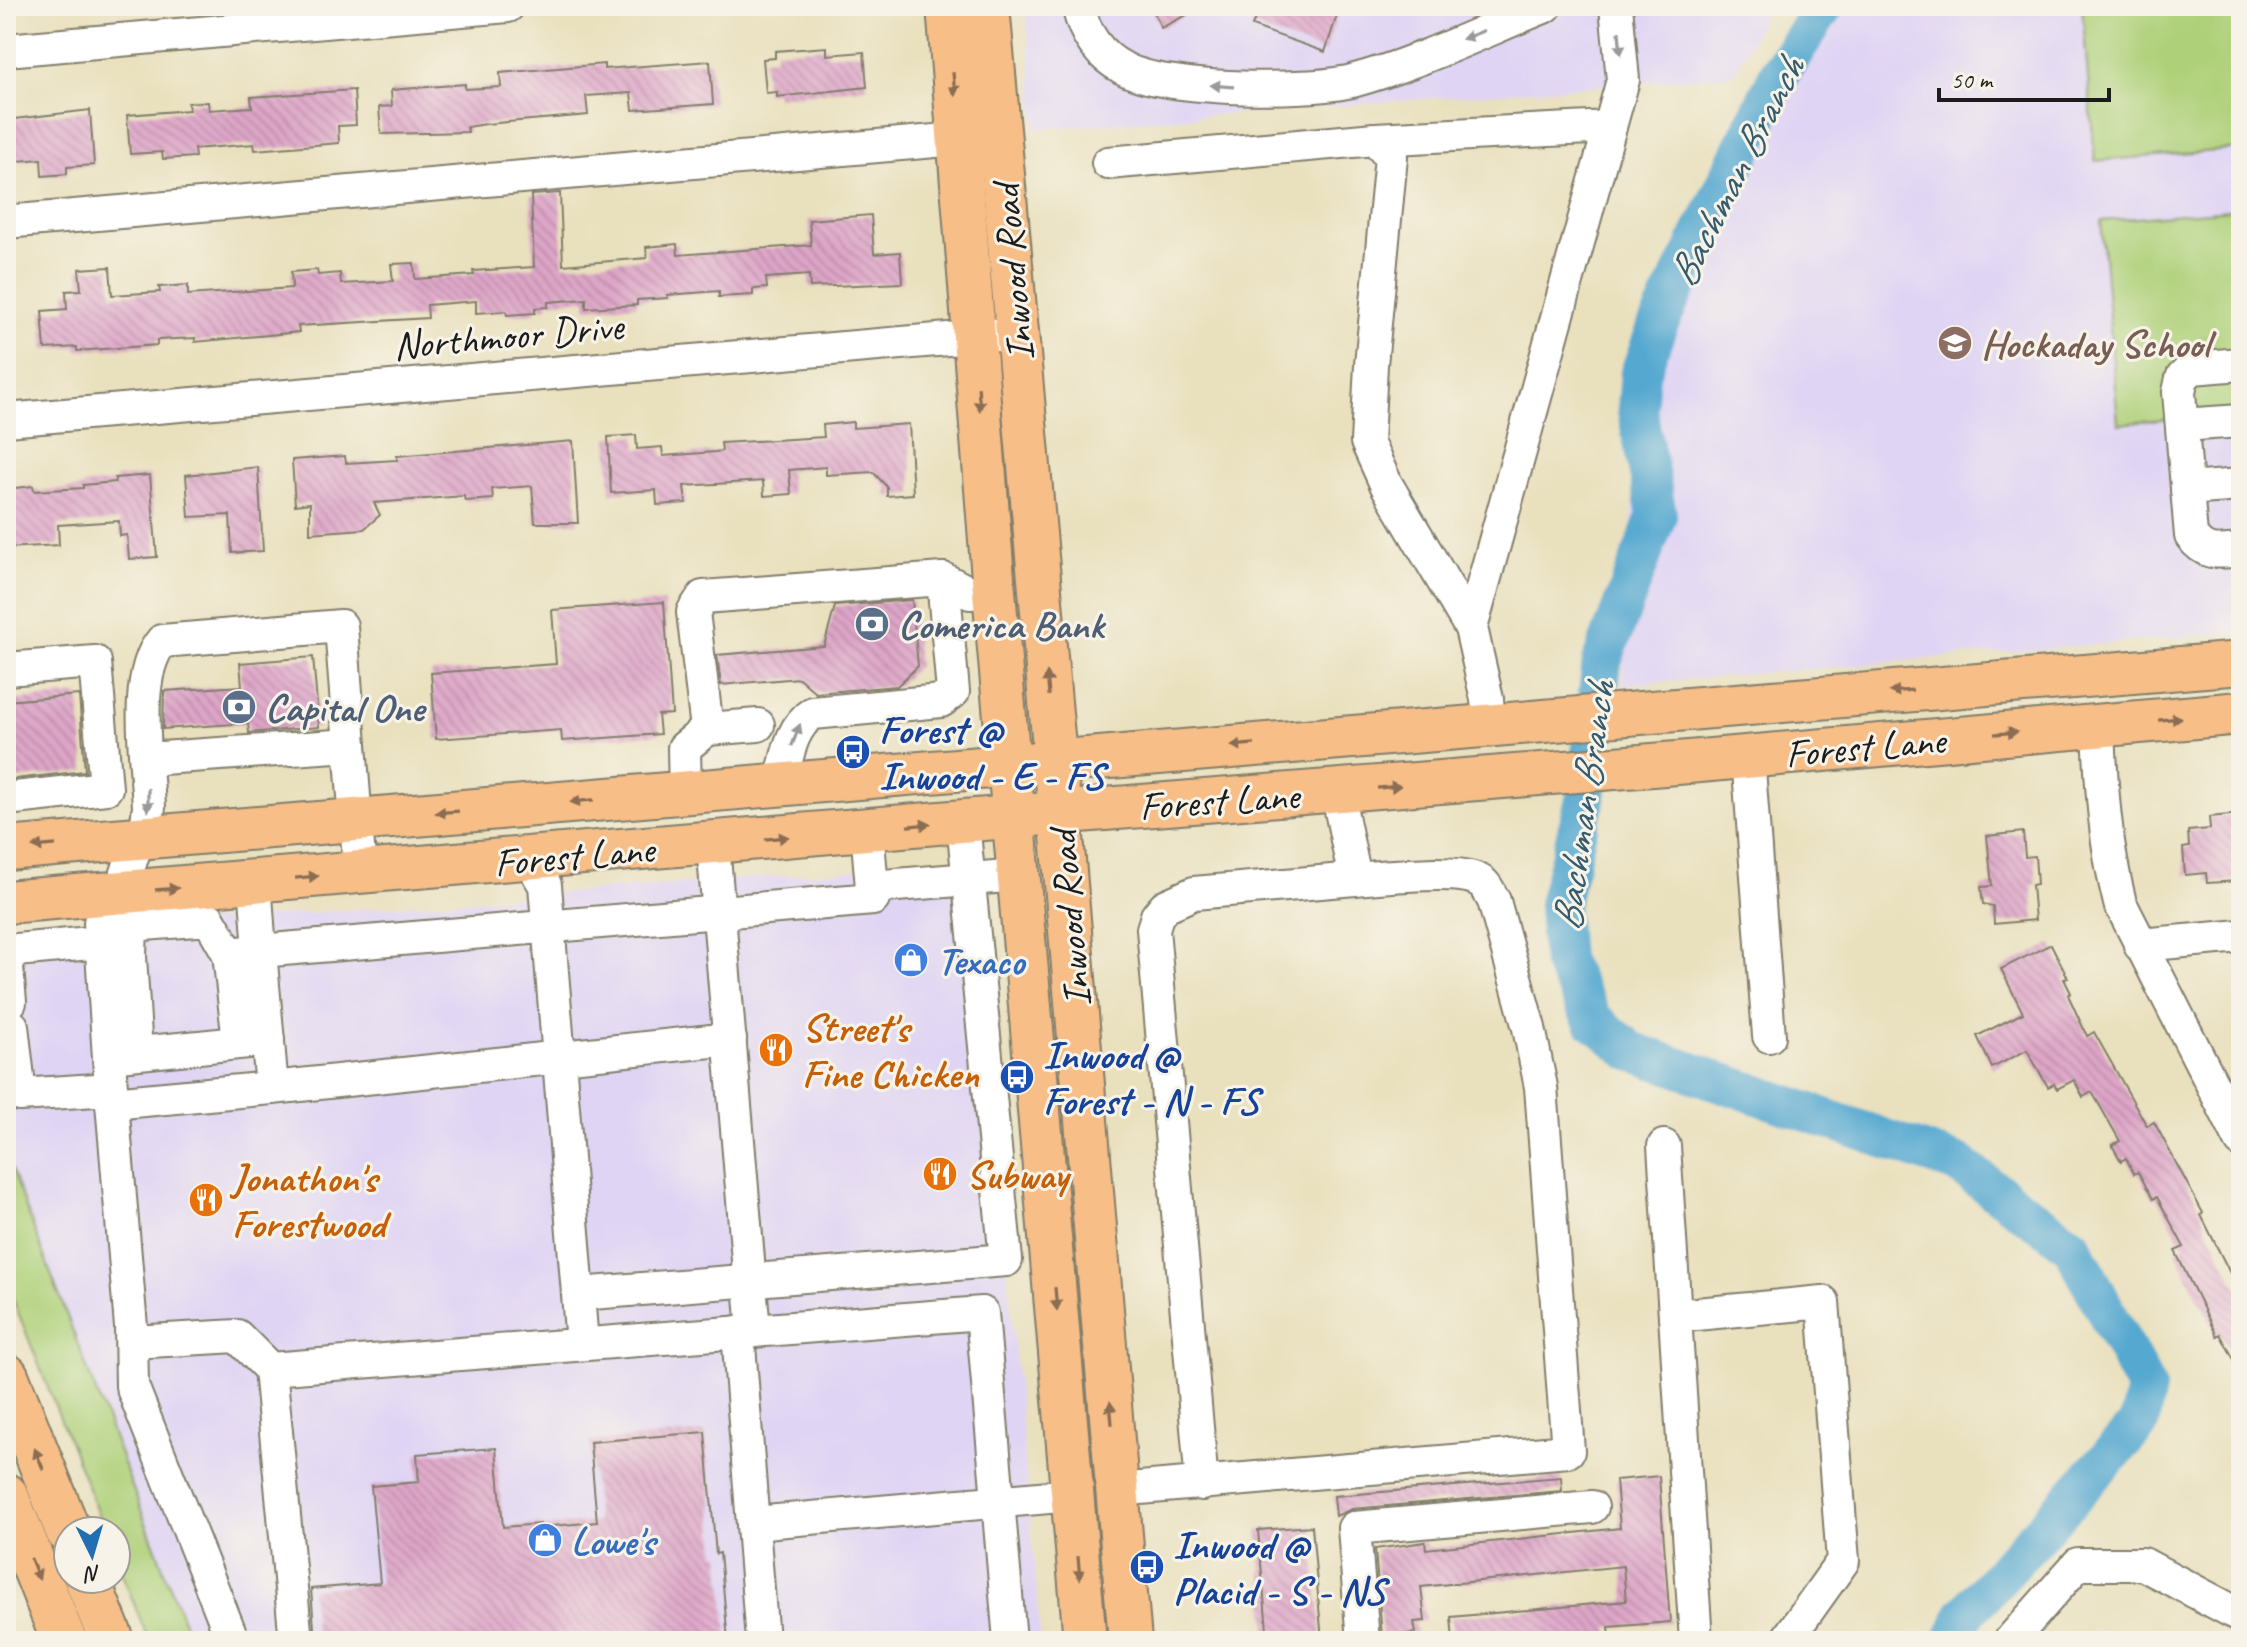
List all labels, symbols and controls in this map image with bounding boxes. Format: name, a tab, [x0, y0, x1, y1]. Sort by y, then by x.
one-way arrow	[1461, 29, 1485, 42]
one-way arrow	[1613, 31, 1626, 56]
water label: Bachman Branch	[1656, 45, 1818, 295]
scale bar	[1939, 52, 2109, 102]
text: 50 m	[1951, 65, 1994, 95]
one-way arrow	[948, 72, 961, 97]
one-way arrow	[1209, 79, 1235, 92]
street label: Inwood Road	[980, 177, 1046, 363]
street label: Northmoor Drive	[391, 301, 628, 371]
place label: Hockaday School	[1981, 319, 2217, 369]
school or university icon: Hockaday School	[1936, 324, 1974, 362]
one-way arrow	[973, 387, 986, 412]
place label: Comerica Bank	[898, 600, 1106, 650]
bank icon: Comerica Bank	[853, 605, 891, 643]
one-way arrow	[1042, 671, 1055, 696]
water label: Bachman Branch	[1540, 676, 1628, 934]
place label: Capital One	[265, 683, 427, 733]
one-way arrow	[1888, 684, 1913, 697]
bank icon: Capital One	[220, 688, 258, 726]
place label: Forest @ Inwood - E - FS	[879, 705, 1110, 801]
one-way arrow	[2158, 712, 2183, 725]
street label: Forest Lane	[1783, 715, 1950, 779]
one-way arrow	[789, 723, 802, 747]
one-way arrow	[1993, 726, 2018, 739]
bus stop icon: Forest @ Inwood - E - FS	[834, 733, 872, 771]
one-way arrow	[1230, 739, 1255, 752]
street label: Forest Lane	[1138, 770, 1304, 832]
one-way arrow	[1377, 780, 1402, 793]
one-way arrow	[142, 788, 154, 813]
one-way arrow	[569, 795, 594, 808]
one-way arrow	[434, 806, 459, 819]
one-way arrow	[907, 819, 932, 832]
street label: Inwood Road	[1037, 823, 1103, 1009]
street label: Forest Lane	[492, 824, 659, 888]
one-way arrow	[765, 832, 790, 845]
one-way arrow	[31, 840, 56, 853]
one-way arrow	[295, 870, 320, 883]
one-way arrow	[155, 882, 180, 895]
place label: Texaco	[937, 936, 1027, 986]
shop icon: Texaco	[892, 941, 930, 979]
place label: Street's Fine Chicken	[802, 1003, 979, 1099]
place label: Inwood @ Forest - N - FS	[1043, 1030, 1265, 1126]
restaurant icon: Street's Fine Chicken	[757, 1031, 795, 1069]
bus stop icon: Inwood @ Forest - N - FS	[998, 1058, 1036, 1096]
place label: Subway	[966, 1150, 1072, 1200]
place label: Jonathon's Forestwood	[229, 1153, 392, 1249]
restaurant icon: Subway	[921, 1155, 959, 1193]
restaurant icon: Jonathon's Forestwood	[187, 1181, 225, 1219]
one-way arrow	[1049, 1287, 1062, 1312]
one-way arrow	[1104, 1400, 1117, 1425]
one-way arrow	[32, 1447, 45, 1471]
north arrow	[52, 1515, 132, 1595]
place label: Lowe's	[571, 1516, 659, 1566]
place label: Inwood @ Placid - S - NS	[1173, 1520, 1391, 1616]
shop icon: Lowe's	[526, 1521, 564, 1559]
bus stop icon: Inwood @ Placid - S - NS	[1128, 1548, 1166, 1586]
one-way arrow	[1072, 1556, 1085, 1581]
one-way arrow	[29, 1557, 42, 1581]
text: N	[82, 1559, 102, 1589]

